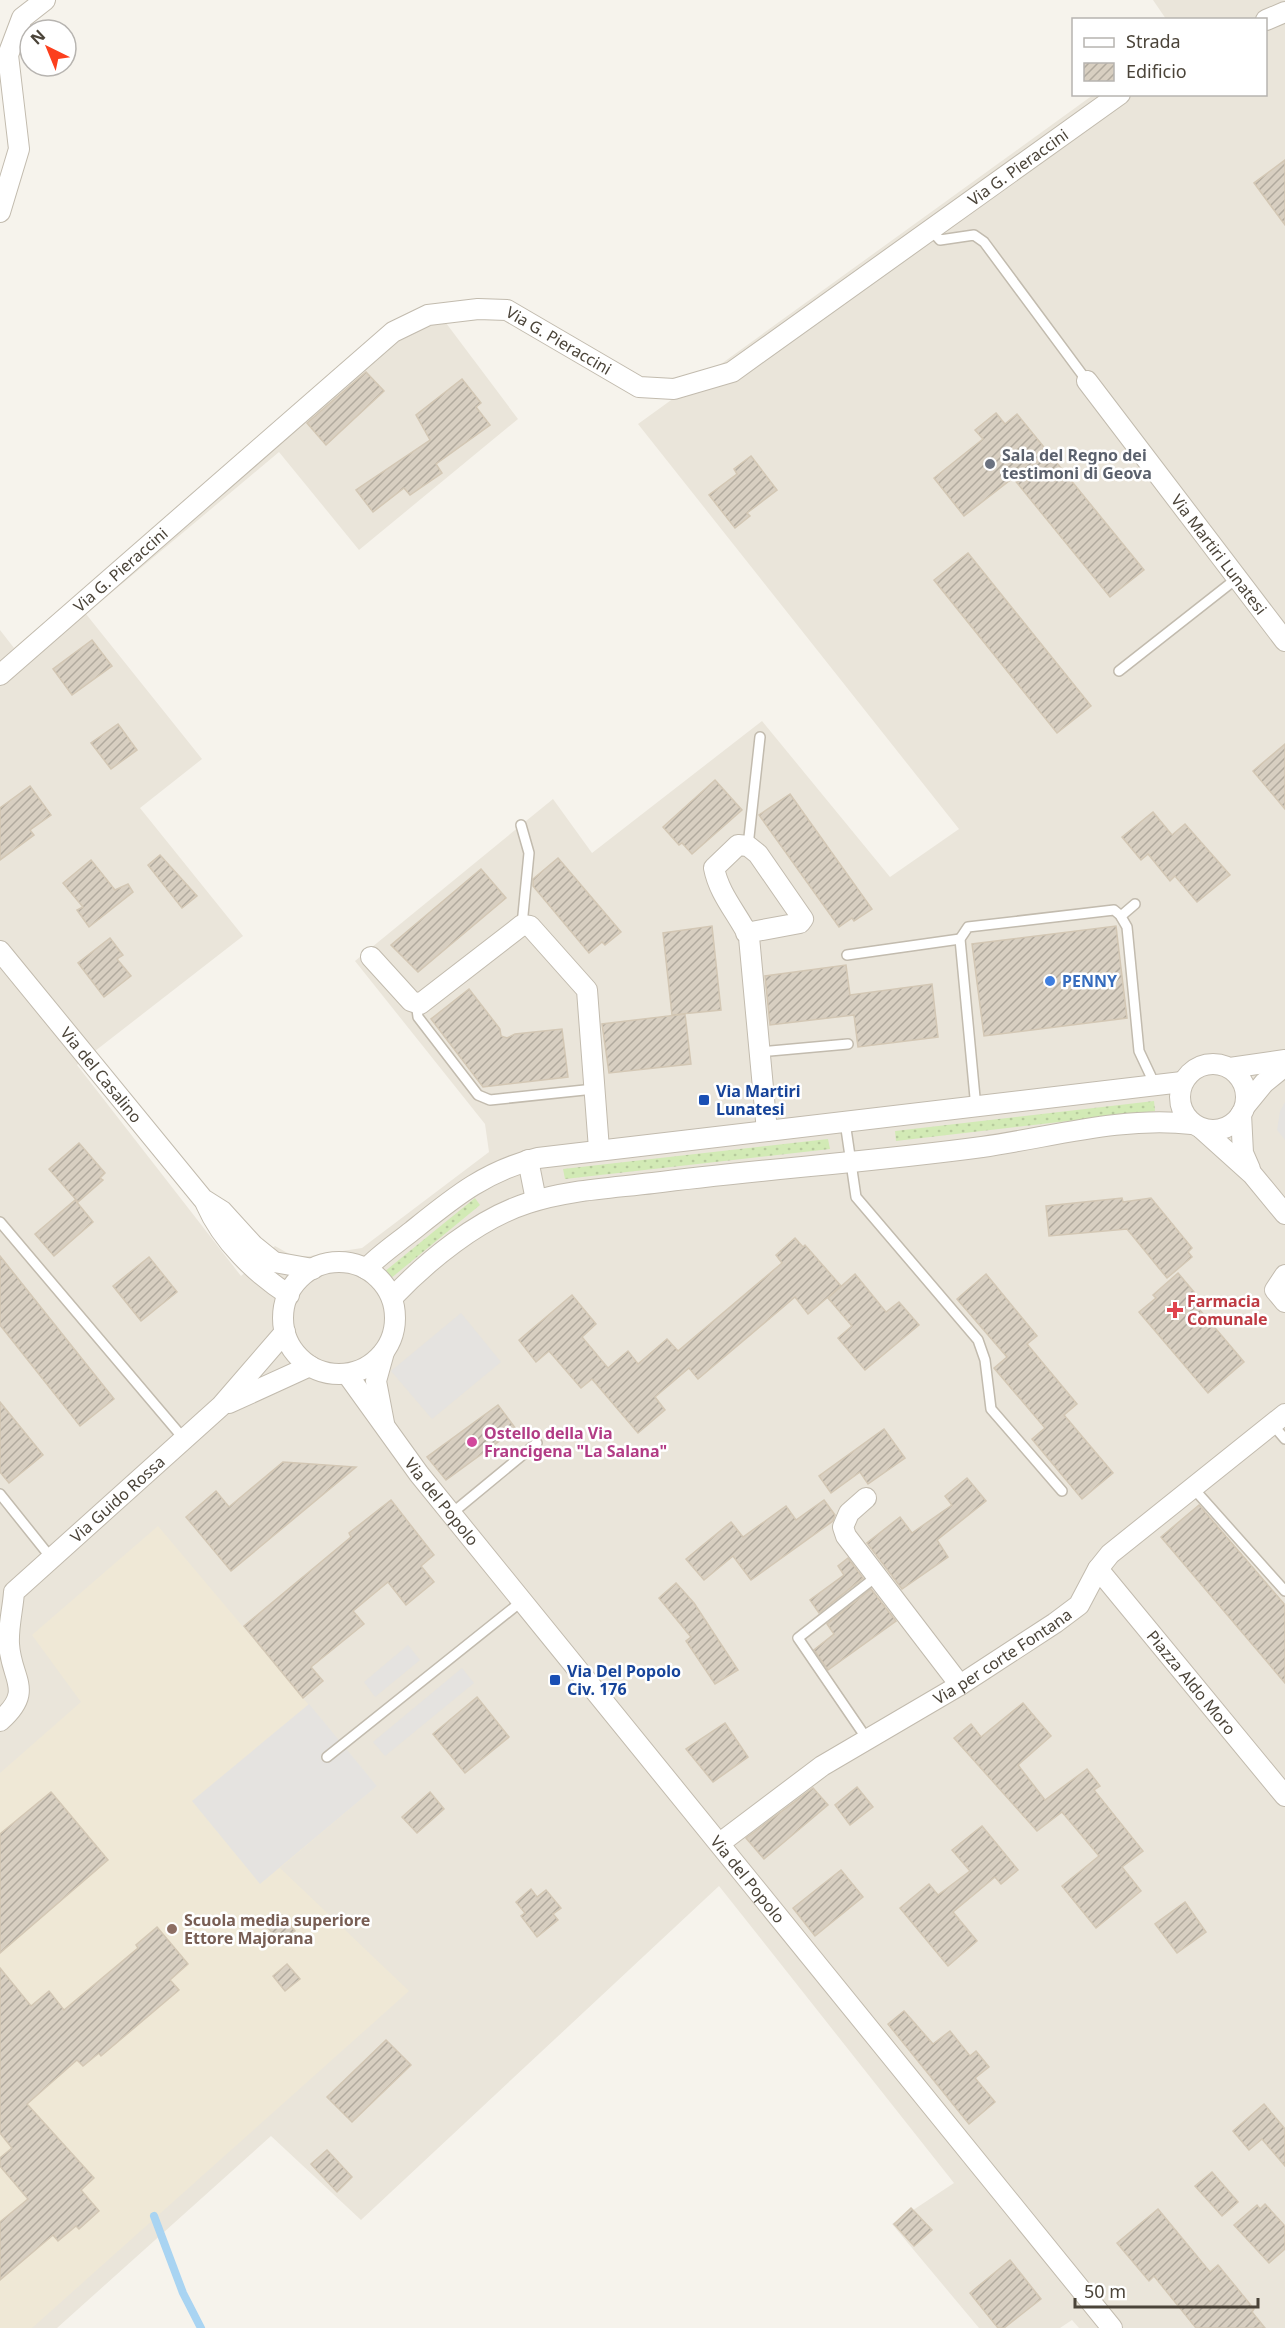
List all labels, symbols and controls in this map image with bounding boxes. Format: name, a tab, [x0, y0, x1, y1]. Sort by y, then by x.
north arrow	[18, 18, 78, 78]
legend	[1072, 18, 1267, 96]
text: N	[26, 25, 50, 50]
text: Strada	[1126, 29, 1181, 53]
text: Edificio	[1126, 59, 1187, 83]
street label: Via G. Pieraccini	[963, 124, 1073, 211]
street label: Via G. Pieraccini	[502, 301, 616, 380]
place label: Sala del Regno dei testimoni di Geova	[1002, 444, 1152, 484]
marker: Sala del Regno dei testimoni di Geova	[983, 457, 997, 471]
street label: Via Martiri Lunatesi	[1166, 490, 1272, 619]
street label: Via G. Pieraccini	[69, 522, 173, 617]
place label: PENNY	[1062, 970, 1118, 992]
marker: PENNY	[1043, 974, 1057, 988]
street label: Via del Casalino	[56, 1022, 147, 1127]
place label: Via Martiri Lunatesi	[716, 1080, 800, 1120]
marker: Via Martiri Lunatesi	[697, 1093, 711, 1107]
place label: Farmacia Comunale	[1187, 1290, 1268, 1330]
marker: Farmacia Comunale	[1168, 1303, 1182, 1317]
place label: Ostello della Via Francigena "La Salana"	[484, 1422, 667, 1462]
marker: Ostello della Via Francigena "La Salana"	[465, 1435, 479, 1449]
street label: Via Guido Rossa	[65, 1451, 170, 1547]
street label: Via del Popolo	[400, 1453, 484, 1550]
street label: Via per corte Fontana	[929, 1603, 1076, 1709]
street label: Piazza Aldo Moro	[1142, 1626, 1241, 1739]
place label: Via Del Popolo Civ. 176	[567, 1660, 681, 1700]
marker: Via Del Popolo Civ. 176	[548, 1673, 562, 1687]
street label: Via del Popolo	[706, 1831, 790, 1928]
place label: Scuola media superiore Ettore Majorana	[184, 1909, 370, 1949]
marker: Scuola media superiore Ettore Majorana	[165, 1922, 179, 1936]
scale bar	[1075, 2271, 1258, 2309]
text: 50 m	[1084, 2279, 1126, 2303]

